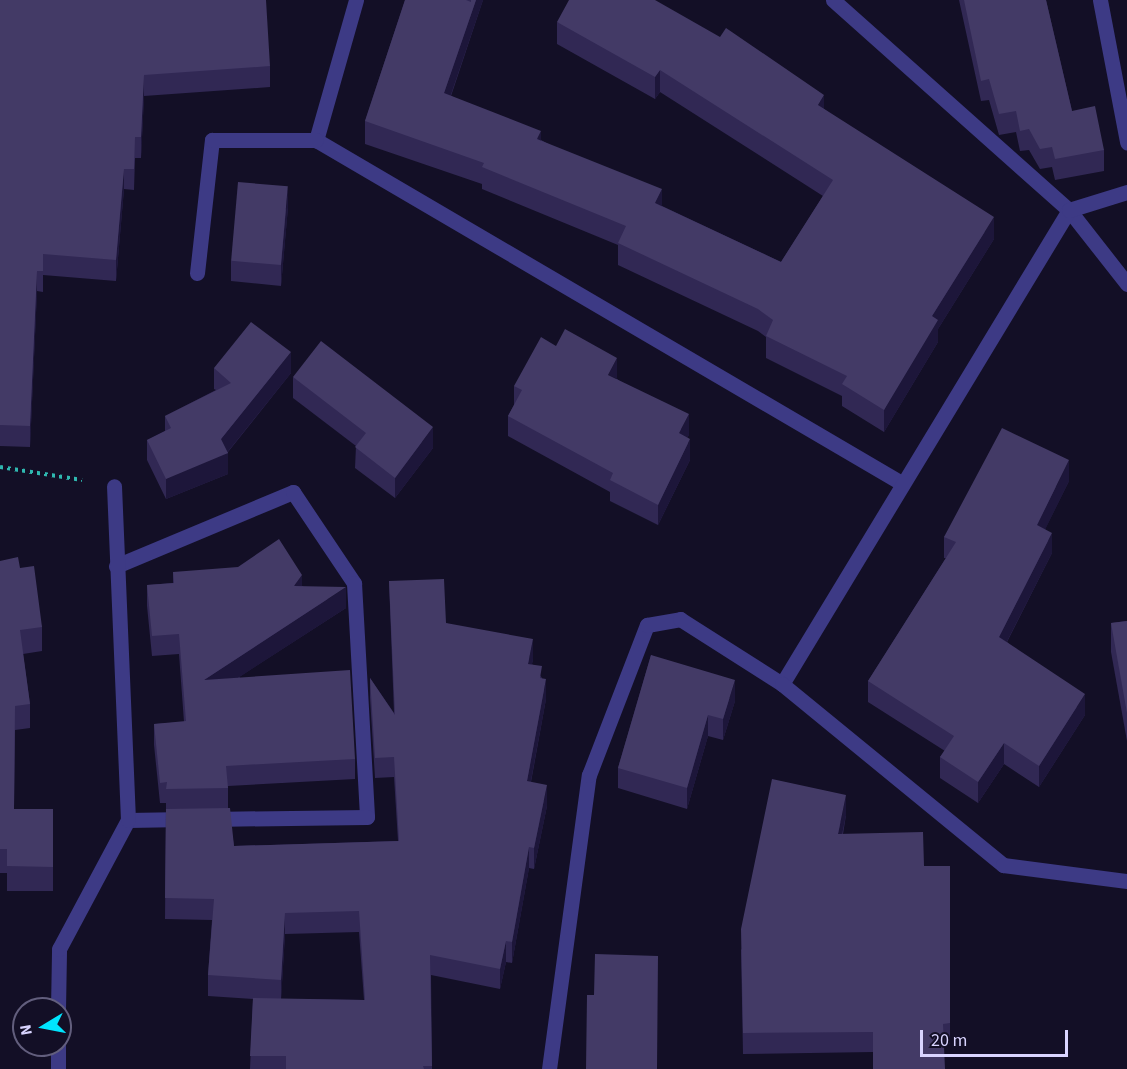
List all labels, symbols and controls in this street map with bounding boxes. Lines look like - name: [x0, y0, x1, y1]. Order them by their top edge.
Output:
- north arrow: [12, 997, 72, 1057]
- scale bar: [923, 1018, 1072, 1056]
- text: N: [14, 1023, 38, 1037]
- text: 20 m: [931, 1028, 967, 1053]

